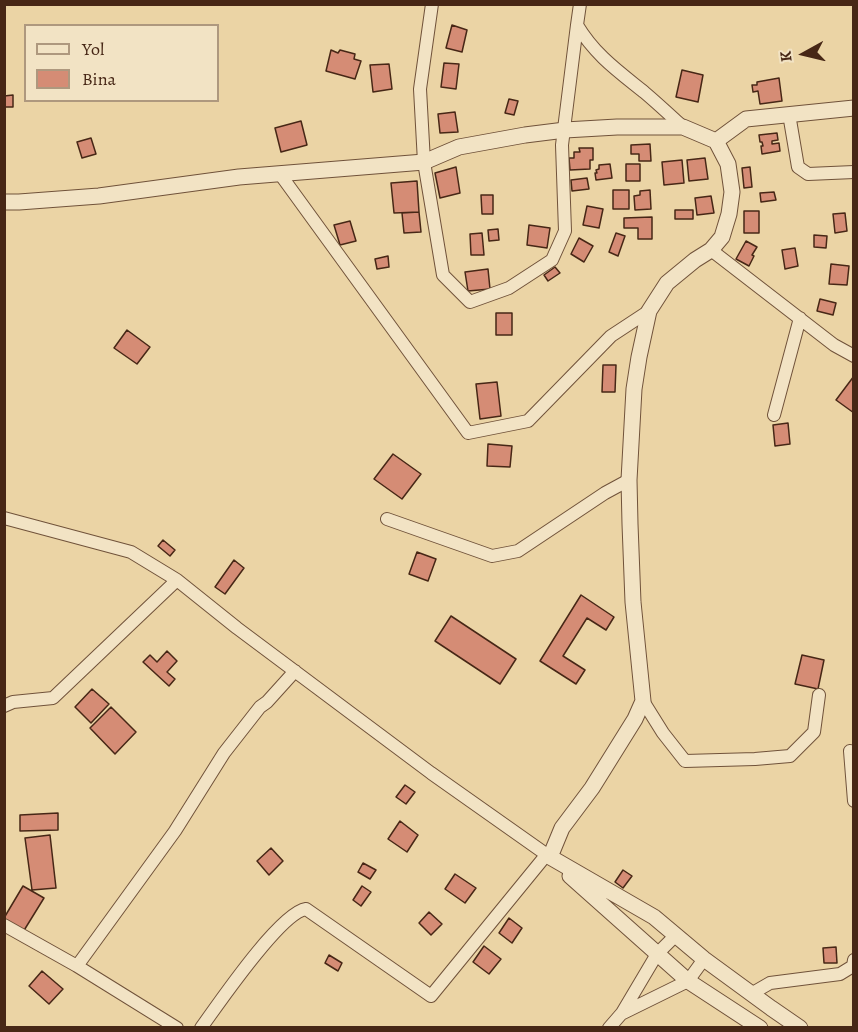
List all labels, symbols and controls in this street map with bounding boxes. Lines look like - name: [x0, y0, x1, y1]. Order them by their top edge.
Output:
- legend: [24, 24, 219, 102]
- north arrow: [774, 24, 834, 84]
- text: Yol: [82, 37, 104, 61]
- text: K: [775, 50, 798, 63]
- text: Bina: [82, 67, 116, 91]

